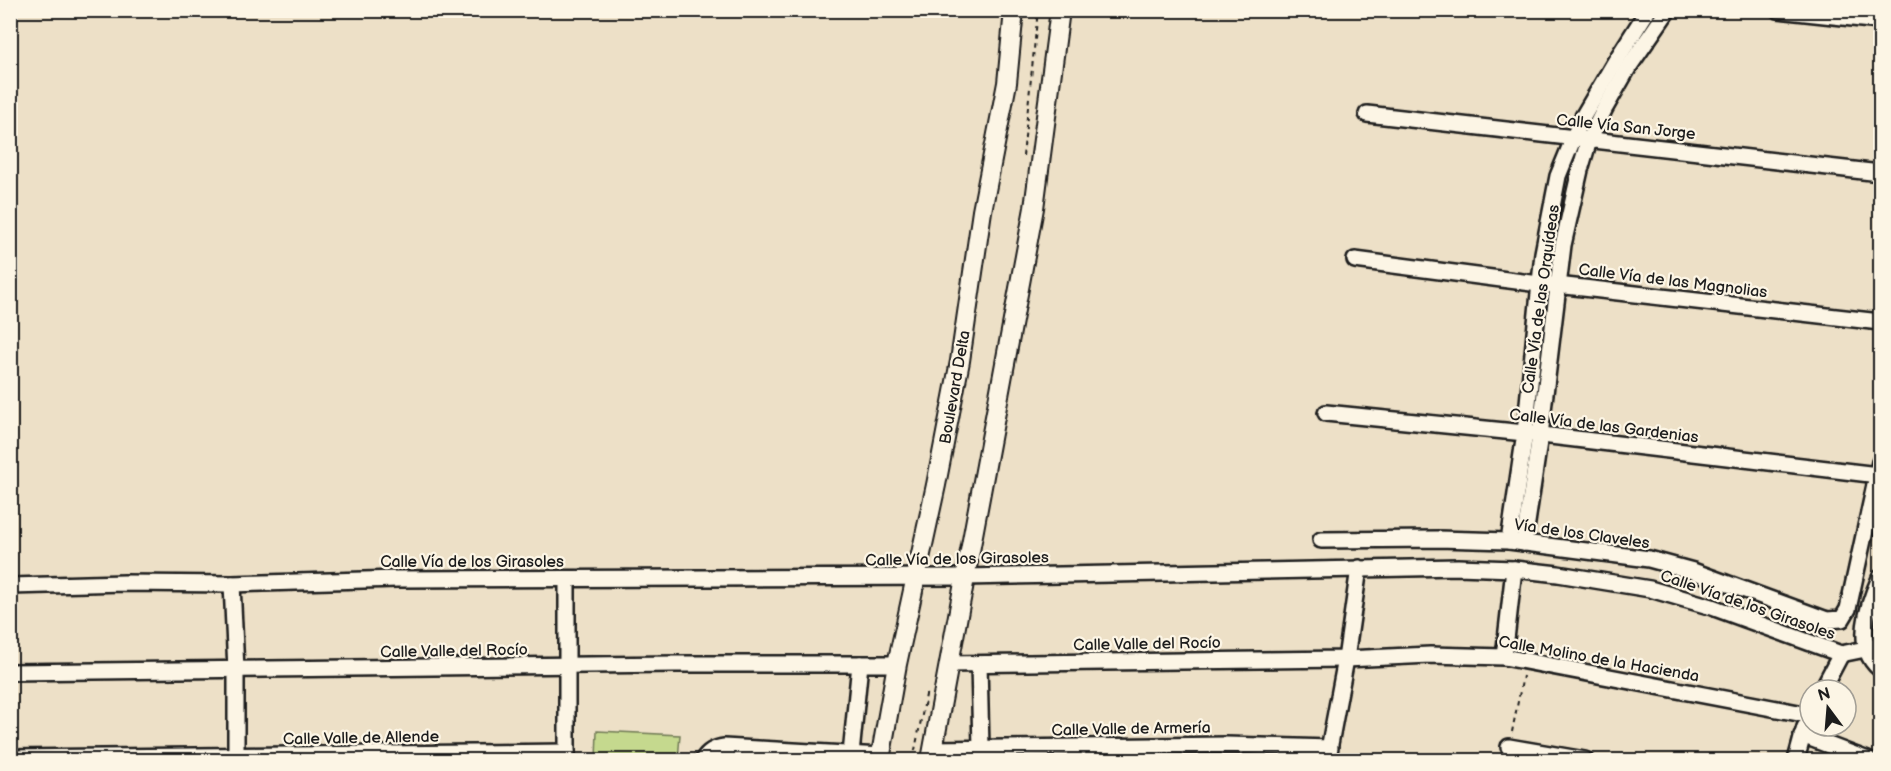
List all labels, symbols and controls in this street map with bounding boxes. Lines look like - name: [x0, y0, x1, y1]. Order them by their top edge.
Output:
- street label: Calle Vía San Jorge: [1555, 111, 1697, 144]
- street label: Calle Vía de las Orquídeas: [1519, 203, 1564, 395]
- street label: Calle Vía de las Magnolias: [1577, 260, 1768, 303]
- street label: Boulevard Delta: [936, 329, 975, 446]
- street label: Calle Vía de las Gardenias: [1508, 405, 1700, 448]
- street label: Vía de los Claveles: [1513, 516, 1651, 553]
- street label: Calle Vía de los Girasoles: [865, 548, 1049, 571]
- street label: Calle Vía de los Girasoles: [380, 553, 564, 572]
- street label: Calle Vía de los Girasoles: [1658, 567, 1838, 644]
- street label: Calle Molino de la Hacienda: [1497, 632, 1701, 686]
- street label: Calle Valle del Rocío: [1073, 634, 1221, 655]
- street label: Calle Valle del Rocío: [380, 641, 528, 662]
- north arrow: [1798, 678, 1858, 738]
- text: N: [1816, 684, 1833, 706]
- street label: Calle Valle de Armería: [1051, 719, 1211, 740]
- street label: Calle Valle de Allende: [283, 728, 440, 749]

